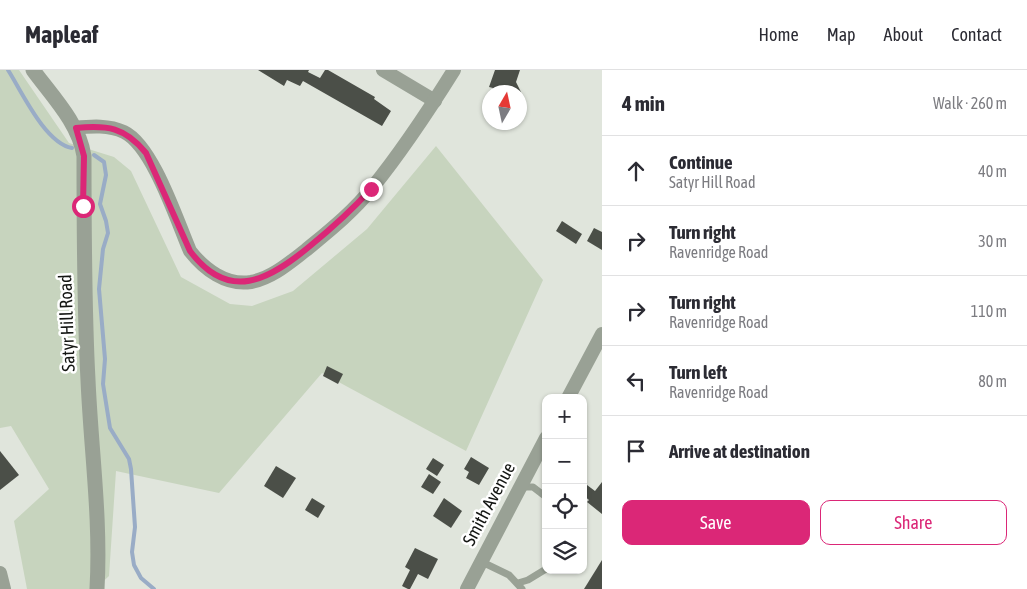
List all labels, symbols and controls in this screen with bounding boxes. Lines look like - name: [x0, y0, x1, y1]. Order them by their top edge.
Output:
- text: Mapleaf: [25, 21, 98, 48]
- text: Home: [759, 24, 799, 45]
- text: Map: [827, 24, 856, 45]
- text: About: [884, 24, 923, 45]
- text: Contact: [951, 24, 1002, 45]
- north arrow: [482, 85, 527, 130]
- text: 4 min: [622, 91, 665, 115]
- text: Walk · 260 m: [933, 94, 1007, 112]
- text: Continue: [669, 151, 733, 173]
- icon: ahead: [622, 157, 650, 185]
- text: 40 m: [978, 162, 1007, 180]
- text: Satyr Hill Road: [669, 173, 755, 191]
- route end: [360, 178, 383, 201]
- route start: [72, 195, 95, 218]
- text: Turn right: [669, 221, 736, 243]
- icon: right: [622, 227, 650, 255]
- text: 30 m: [978, 232, 1007, 250]
- text: Ravenridge Road: [669, 243, 768, 261]
- street label: Satyr Hill Road: [54, 274, 79, 372]
- text: Turn right: [669, 291, 736, 313]
- icon: right: [622, 297, 650, 325]
- text: 110 m: [971, 302, 1007, 320]
- text: Ravenridge Road: [669, 313, 768, 331]
- text: Turn left: [669, 361, 727, 383]
- icon: left: [622, 367, 650, 395]
- text: 80 m: [978, 372, 1007, 390]
- text: Ravenridge Road: [669, 383, 768, 401]
- map controls: [542, 394, 587, 574]
- button: +: [542, 394, 587, 439]
- icon: arrive: [622, 437, 650, 465]
- button: −: [542, 439, 587, 484]
- text: Arrive at destination: [669, 440, 810, 462]
- street label: Smith Avenue: [458, 459, 519, 549]
- button: locate: [542, 484, 587, 529]
- button: Save: [622, 500, 810, 545]
- button: Share: [820, 500, 1007, 545]
- button: layers: [542, 529, 587, 574]

